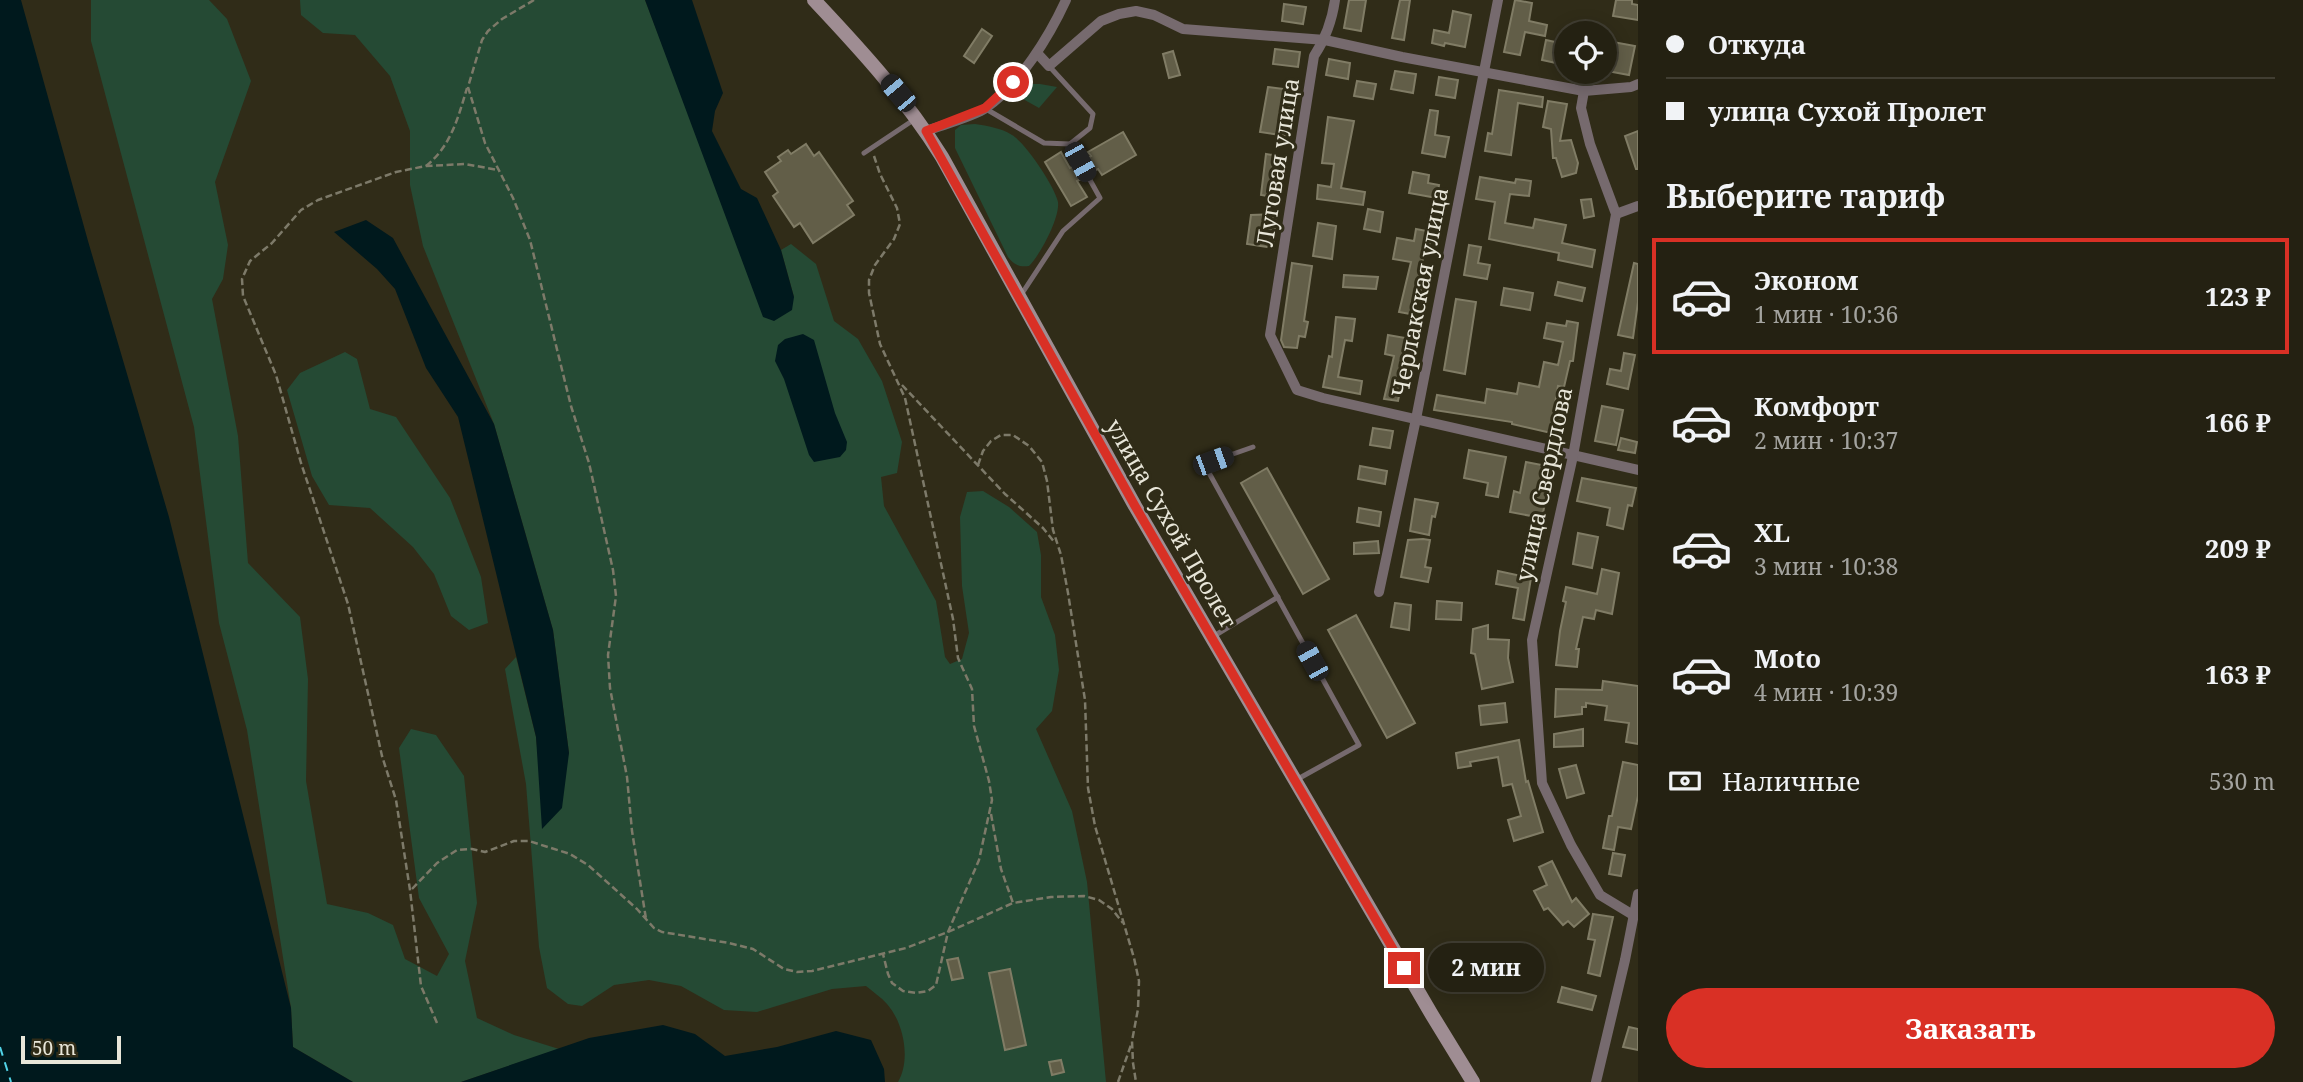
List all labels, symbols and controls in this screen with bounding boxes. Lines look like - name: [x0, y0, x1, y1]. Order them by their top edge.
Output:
- map controls: [1554, 21, 1617, 84]
- button: locate: [1554, 21, 1617, 84]
- text: Откуда: [1708, 26, 1806, 62]
- route start: [997, 66, 1029, 98]
- car: [877, 70, 920, 116]
- street label: Луговая улица: [1248, 75, 1306, 249]
- text: улица Сухой Пролет: [1708, 93, 1986, 129]
- car: [1061, 139, 1100, 185]
- text: Выберите тариф: [1666, 174, 1945, 217]
- street label: Черлакская улица: [1383, 184, 1455, 400]
- text: Эконом: [1754, 262, 1858, 298]
- icon: car: [1670, 265, 1733, 328]
- text: 123 ₽: [2205, 278, 2271, 314]
- text: 1 мин · 10:36: [1754, 298, 1898, 330]
- street label: улица Свердлова: [1507, 384, 1579, 584]
- text: Комфорт: [1754, 388, 1879, 424]
- icon: car: [1670, 391, 1733, 454]
- text: 166 ₽: [2205, 404, 2271, 440]
- street label: улица Сухой Пролет: [1099, 412, 1245, 634]
- text: 2 мин · 10:37: [1754, 424, 1898, 456]
- car: [1190, 444, 1237, 478]
- text: XL: [1754, 514, 1790, 550]
- icon: car: [1670, 517, 1733, 580]
- text: 209 ₽: [2205, 530, 2271, 566]
- text: 3 мин · 10:38: [1754, 550, 1898, 582]
- car: [1293, 638, 1332, 684]
- text: Moto: [1754, 640, 1821, 676]
- icon: car: [1670, 643, 1733, 706]
- text: 163 ₽: [2205, 656, 2271, 692]
- text: 4 мин · 10:39: [1754, 676, 1898, 708]
- icon: cash: [1666, 762, 1704, 800]
- text: Наличные: [1722, 763, 1860, 799]
- text: 530 m: [2209, 765, 2275, 797]
- callout: 2 мин: [1428, 944, 1544, 992]
- text: 2 мин: [1451, 951, 1521, 983]
- route end: [1388, 952, 1420, 984]
- button: Заказать: [1666, 988, 2275, 1068]
- scale bar: [21, 1033, 121, 1065]
- text: 50 m: [32, 1035, 76, 1061]

